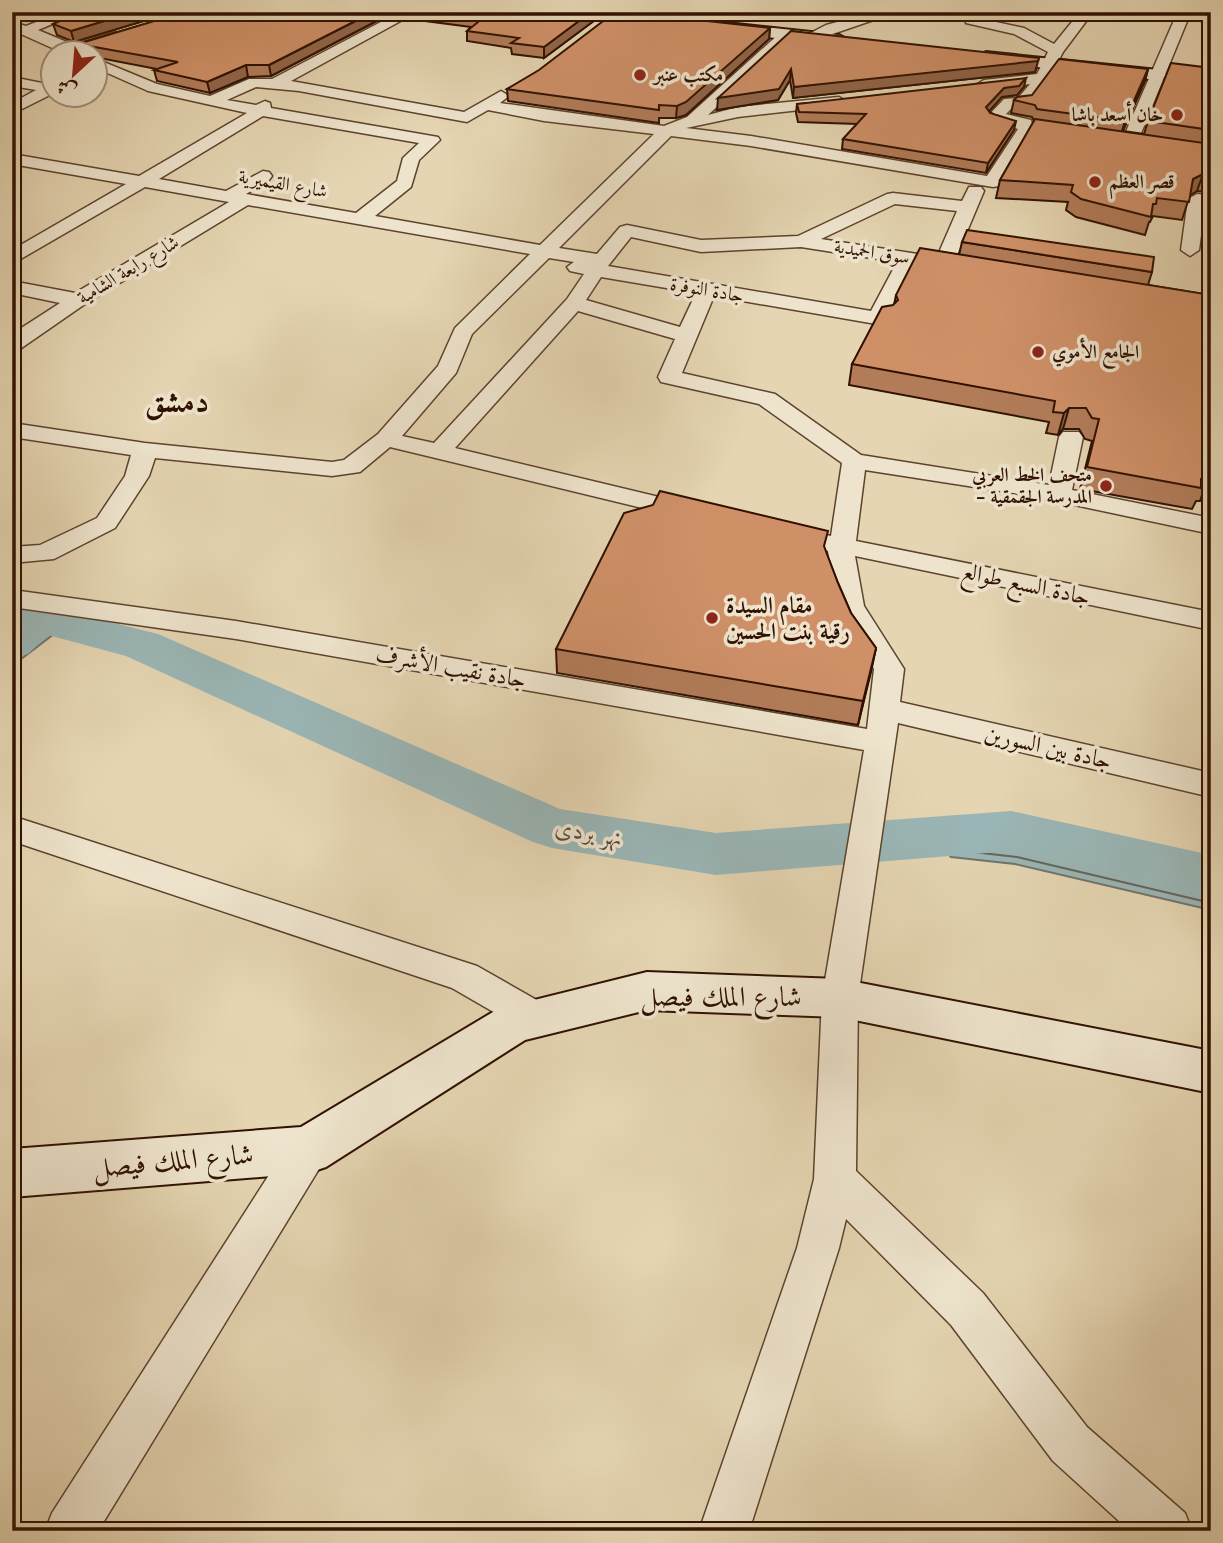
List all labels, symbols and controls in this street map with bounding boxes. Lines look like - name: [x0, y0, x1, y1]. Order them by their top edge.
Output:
- north arrow: [38, 38, 108, 108]
- place label: مكتب عنبر: [652, 62, 723, 88]
- marker: مكتب عنبر: [632, 67, 648, 83]
- text: ش: [53, 73, 81, 104]
- place label: خان أسعد باشا: [1072, 101, 1163, 128]
- marker: خان أسعد باشا: [1169, 107, 1185, 123]
- street label: شارع القيميرية: [236, 163, 329, 207]
- place label: قصر العظم: [1109, 169, 1175, 199]
- marker: قصر العظم: [1087, 174, 1103, 190]
- street label: شارع رابعة الشامية: [72, 229, 185, 312]
- street label: سوق الحميدية: [832, 233, 912, 271]
- street label: جادة النوفرة: [668, 271, 746, 309]
- place label: الجامع الأموي: [1052, 337, 1139, 369]
- marker: الجامع الأموي: [1030, 344, 1046, 360]
- district label: دمشق: [145, 380, 209, 424]
- place label: متحف الخط العربي - المدرسة الجقمقية: [971, 462, 1092, 510]
- marker: متحف الخط العربي - المدرسة الجقمقية: [1098, 478, 1114, 494]
- street label: جادة السبع طوالع: [958, 555, 1093, 618]
- place label: مقام السيدة رقية بنت الحسين: [726, 590, 850, 647]
- marker: مقام السيدة رقية بنت الحسين: [704, 610, 720, 626]
- street label: جادة نقيب الأشرف: [373, 638, 529, 695]
- street label: جادة بين السورين: [981, 717, 1115, 777]
- water label: نهر بردى: [553, 811, 625, 855]
- street label: شارع الملك فيصل: [640, 978, 802, 1020]
- street label: شارع الملك فيصل: [91, 1135, 255, 1191]

